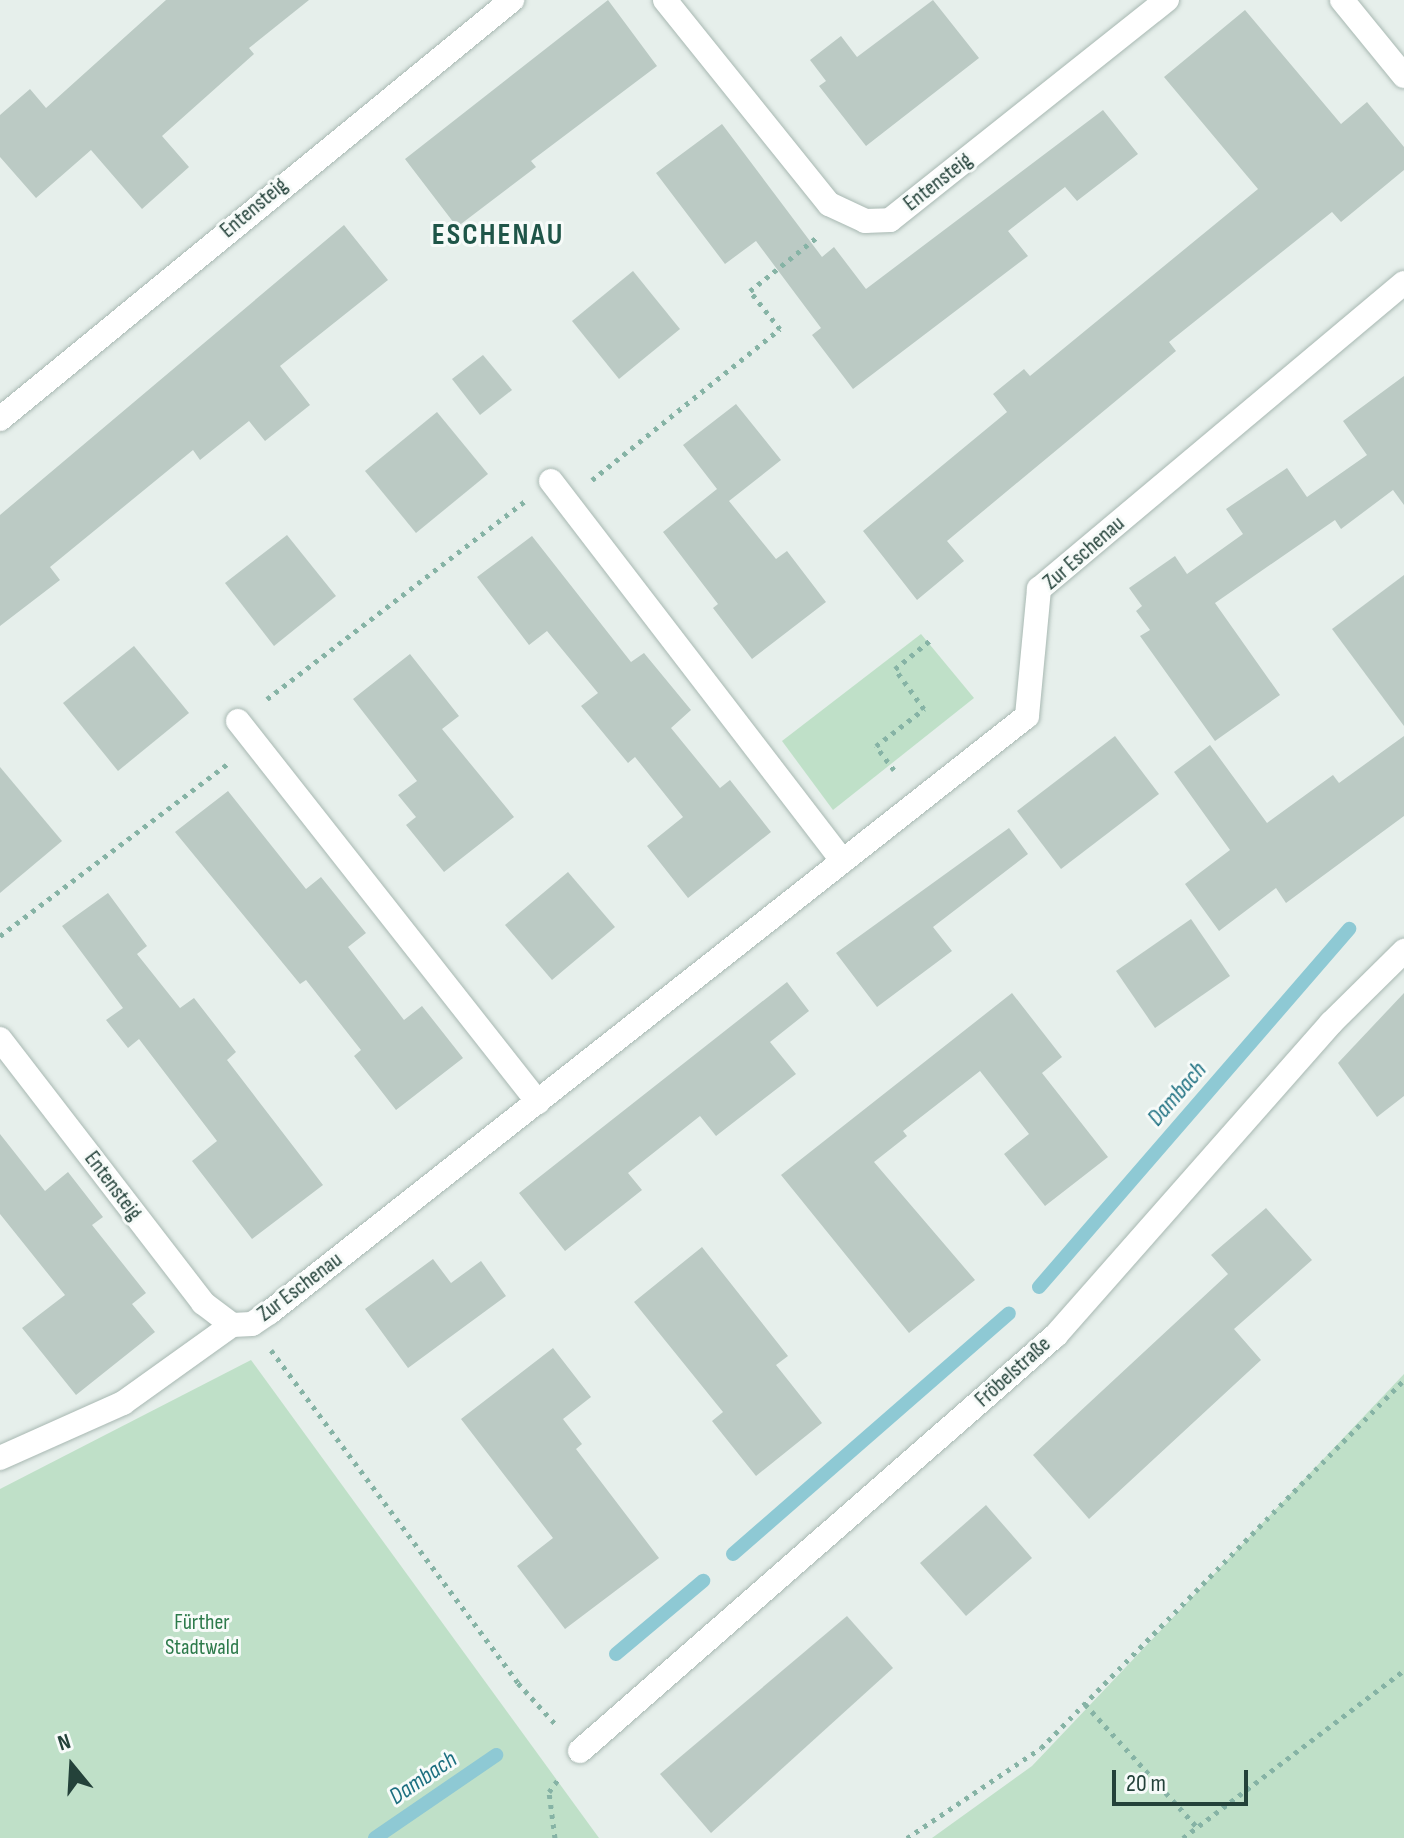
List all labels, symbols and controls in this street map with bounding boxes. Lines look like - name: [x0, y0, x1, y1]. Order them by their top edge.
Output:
- street label: Entensteig: [899, 147, 977, 217]
- street label: Entensteig: [215, 172, 293, 244]
- district label: ESCHENAU: [432, 217, 564, 253]
- street label: Zur Eschenau: [1038, 511, 1130, 595]
- water label: Dambach: [1141, 1056, 1213, 1132]
- street label: Entensteig: [79, 1146, 147, 1226]
- street label: Zur Eschenau: [253, 1247, 347, 1327]
- street label: Fröbelstraße: [970, 1331, 1056, 1413]
- park label: Fürther Stadtwald: [165, 1609, 239, 1660]
- north arrow: [32, 1726, 112, 1806]
- text: N: [55, 1728, 74, 1757]
- water label: Dambach: [384, 1745, 462, 1811]
- scale bar: [1116, 1754, 1252, 1804]
- text: 20 m: [1126, 1769, 1166, 1798]

